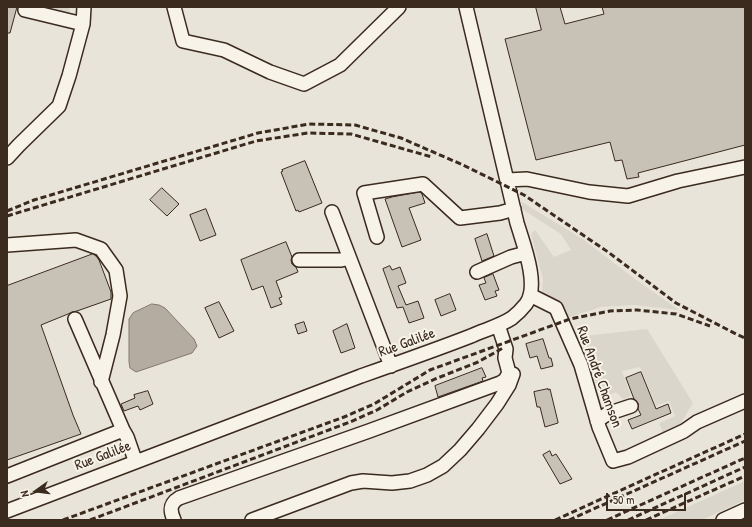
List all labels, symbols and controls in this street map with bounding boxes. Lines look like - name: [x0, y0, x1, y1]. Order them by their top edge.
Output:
- street label: Rue André Chamson: [572, 324, 626, 430]
- street label: Rue Galilée: [376, 325, 438, 361]
- street label: Rue Galilée: [72, 437, 134, 475]
- north arrow: [16, 471, 56, 511]
- scale bar: [608, 485, 688, 511]
- text: N: [17, 489, 32, 498]
- text: 50 m: [613, 491, 634, 508]

